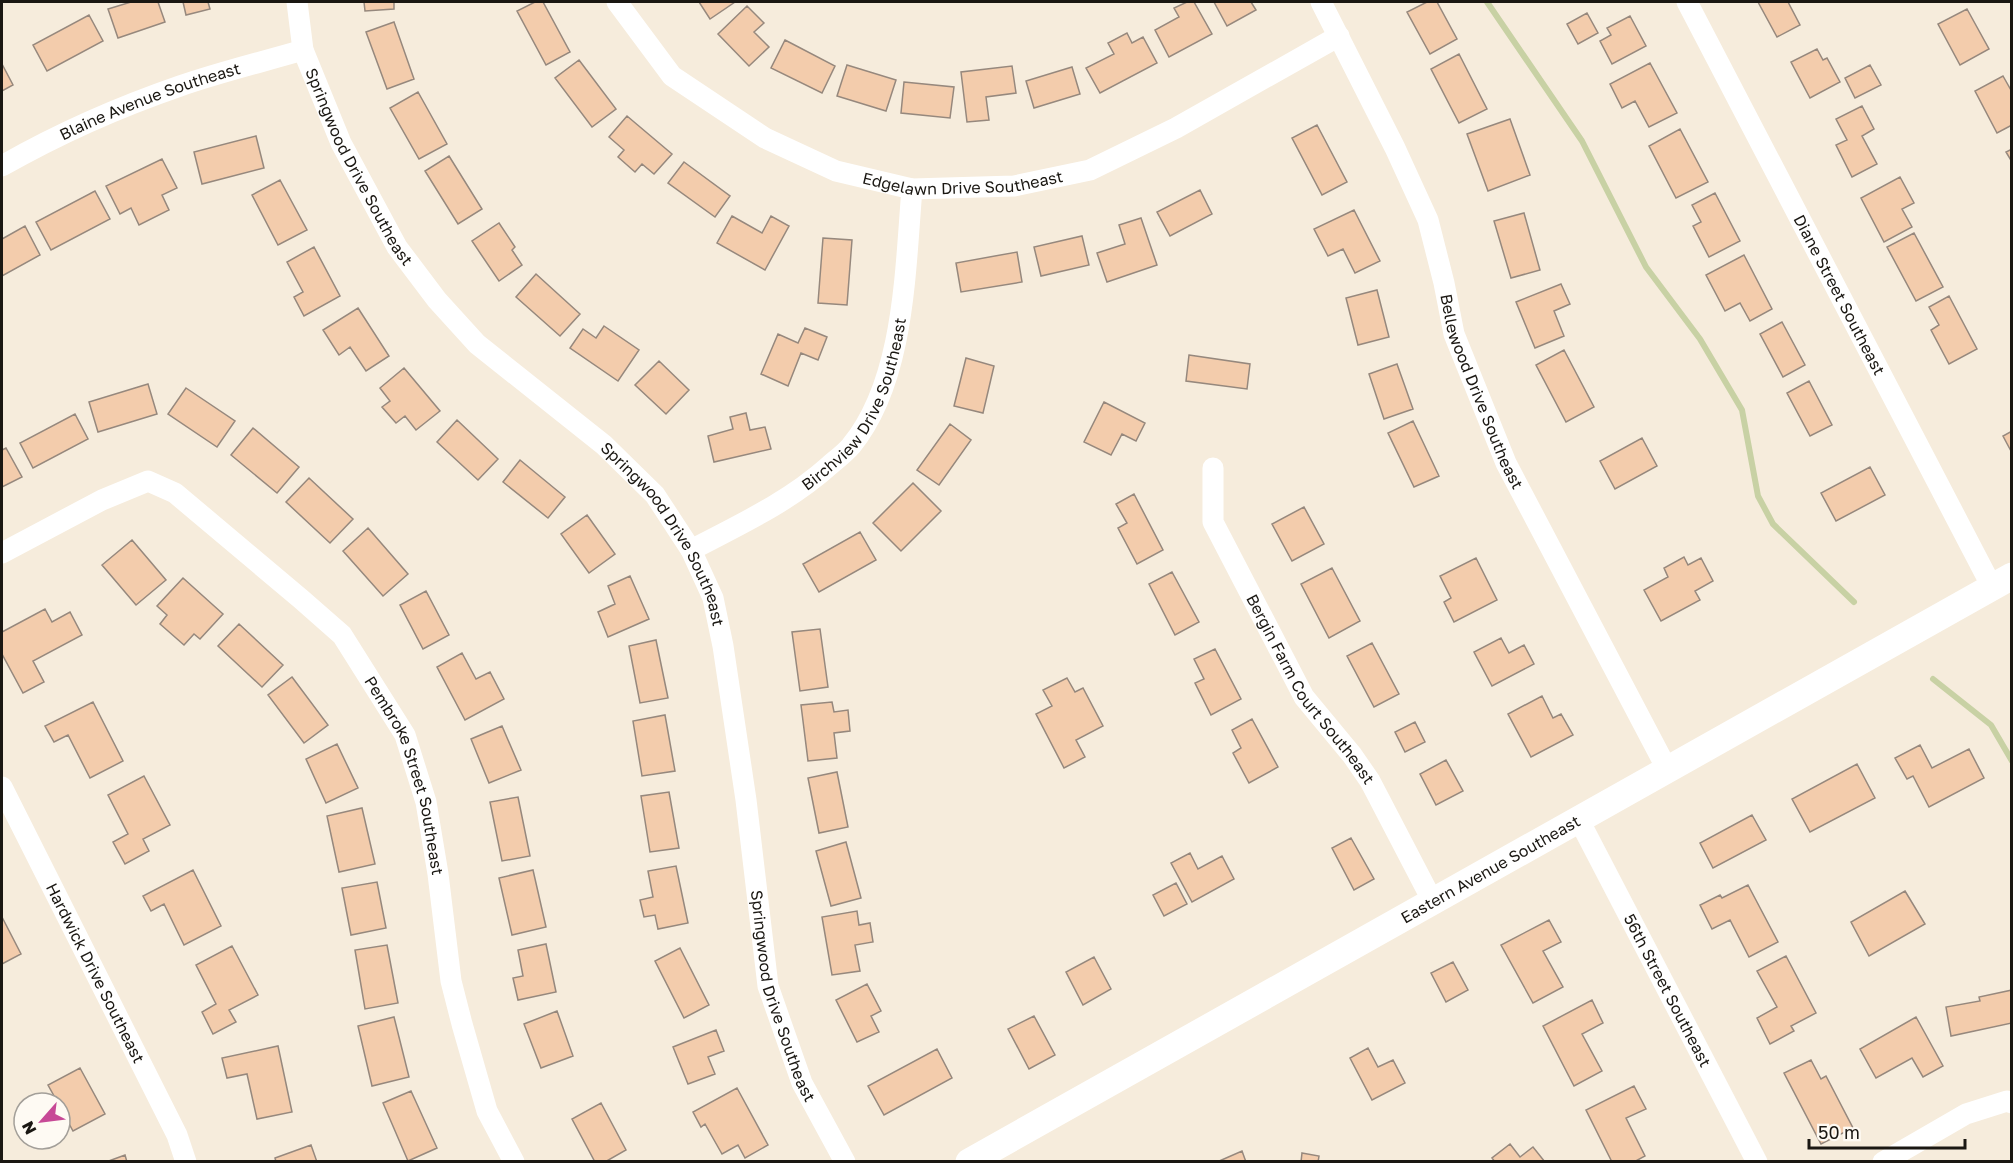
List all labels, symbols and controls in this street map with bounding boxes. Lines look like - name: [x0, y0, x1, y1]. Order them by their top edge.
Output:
- street label: Blaine Avenue Southeast: [56, 58, 242, 144]
- street label: Springwood Drive Southeast: [301, 65, 417, 269]
- street label: Edgelawn Drive Southeast: [861, 166, 1065, 199]
- street label: Diane Street Southeast: [1790, 211, 1890, 378]
- street label: Bellewood Drive Southeast: [1436, 292, 1528, 492]
- street label: Birchview Drive Southeast: [797, 316, 910, 494]
- street label: Springwood Drive Southeast: [597, 437, 729, 628]
- street label: Bergin Farm Court Southeast: [1242, 591, 1379, 788]
- street label: Pembroke Street Southeast: [360, 672, 448, 876]
- street label: Eastern Avenue Southeast: [1397, 811, 1584, 927]
- street label: Hardwick Drive Southeast: [42, 879, 149, 1066]
- street label: Springwood Drive Southeast: [747, 889, 820, 1105]
- street label: 56th Street Southeast: [1620, 910, 1716, 1070]
- north arrow: [12, 1091, 72, 1151]
- scale bar: [1809, 1112, 1965, 1150]
- text: N: [17, 1118, 40, 1138]
- text: 50 m: [1818, 1121, 1860, 1143]

